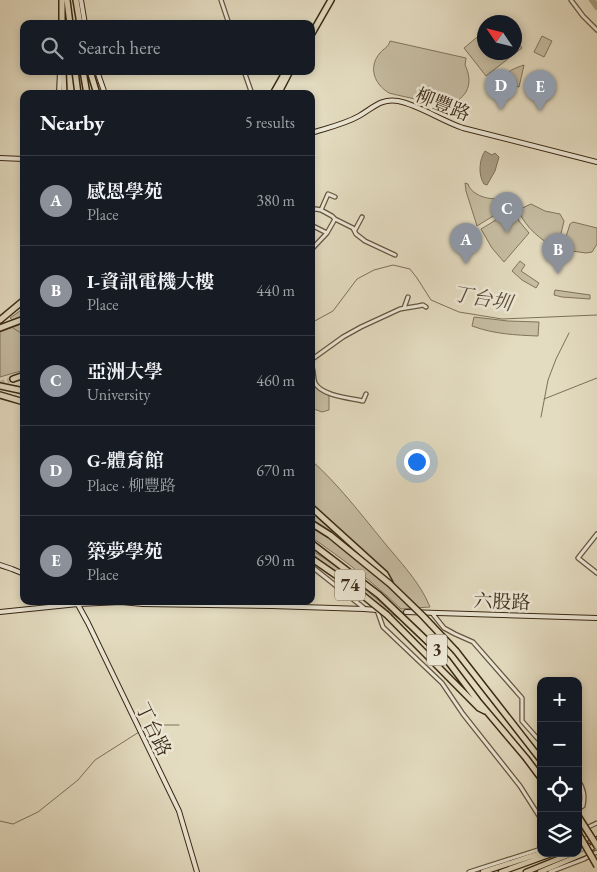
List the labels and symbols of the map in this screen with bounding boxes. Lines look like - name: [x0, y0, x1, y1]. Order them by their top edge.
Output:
- north arrow: [477, 15, 522, 60]
- pin: D: [485, 69, 517, 110]
- pin: E: [524, 70, 556, 111]
- street label: 柳豐路: [412, 82, 474, 127]
- pin: C: [491, 192, 523, 233]
- pin: A: [450, 223, 482, 264]
- pin: B: [542, 233, 574, 274]
- water label: 丁台圳: [450, 280, 517, 317]
- your location: [404, 449, 430, 475]
- road number: 74: [335, 570, 365, 600]
- street label: 六股路: [473, 588, 531, 615]
- road number: 3: [427, 634, 447, 666]
- street label: 丁台路: [130, 698, 177, 760]

